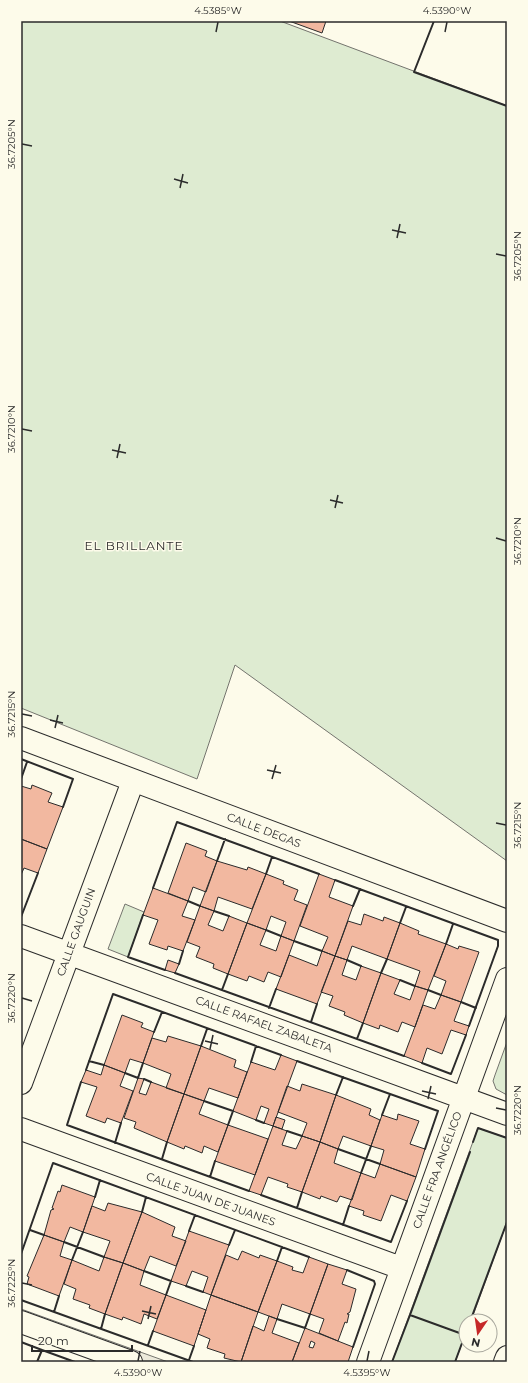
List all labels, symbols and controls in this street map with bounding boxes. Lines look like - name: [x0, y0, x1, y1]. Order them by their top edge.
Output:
- text: 4.5385°W: [194, 4, 242, 17]
- text: 4.5390°W: [423, 4, 471, 17]
- text: 36.7205°N: [5, 119, 18, 169]
- text: 36.7205°N: [511, 231, 524, 281]
- text: 36.7210°N: [5, 405, 18, 453]
- text: 36.7210°N: [511, 517, 524, 565]
- district label: EL BRILLANTE: [84, 538, 184, 553]
- text: 36.7215°N: [5, 691, 18, 737]
- text: 36.7215°N: [511, 802, 524, 848]
- street label: CALLE DEGAS: [225, 809, 303, 851]
- street label: CALLE GAUGUIN: [53, 886, 99, 978]
- text: 36.7220°N: [5, 973, 18, 1023]
- street label: CALLE RAFAEL ZABALETA: [194, 993, 334, 1055]
- text: 36.7220°N: [511, 1085, 524, 1135]
- street label: CALLE FRA ANGÉLICO: [409, 1110, 465, 1230]
- street label: CALLE JUAN DE JUANES: [144, 1169, 278, 1229]
- text: 36.7225°N: [5, 1259, 18, 1307]
- north arrow: [458, 1313, 498, 1353]
- scale bar: [32, 1327, 132, 1353]
- text: 20 m: [38, 1333, 69, 1348]
- text: N: [470, 1335, 482, 1351]
- text: 4.5390°W: [114, 1366, 162, 1379]
- text: 4.5395°W: [343, 1366, 391, 1379]

